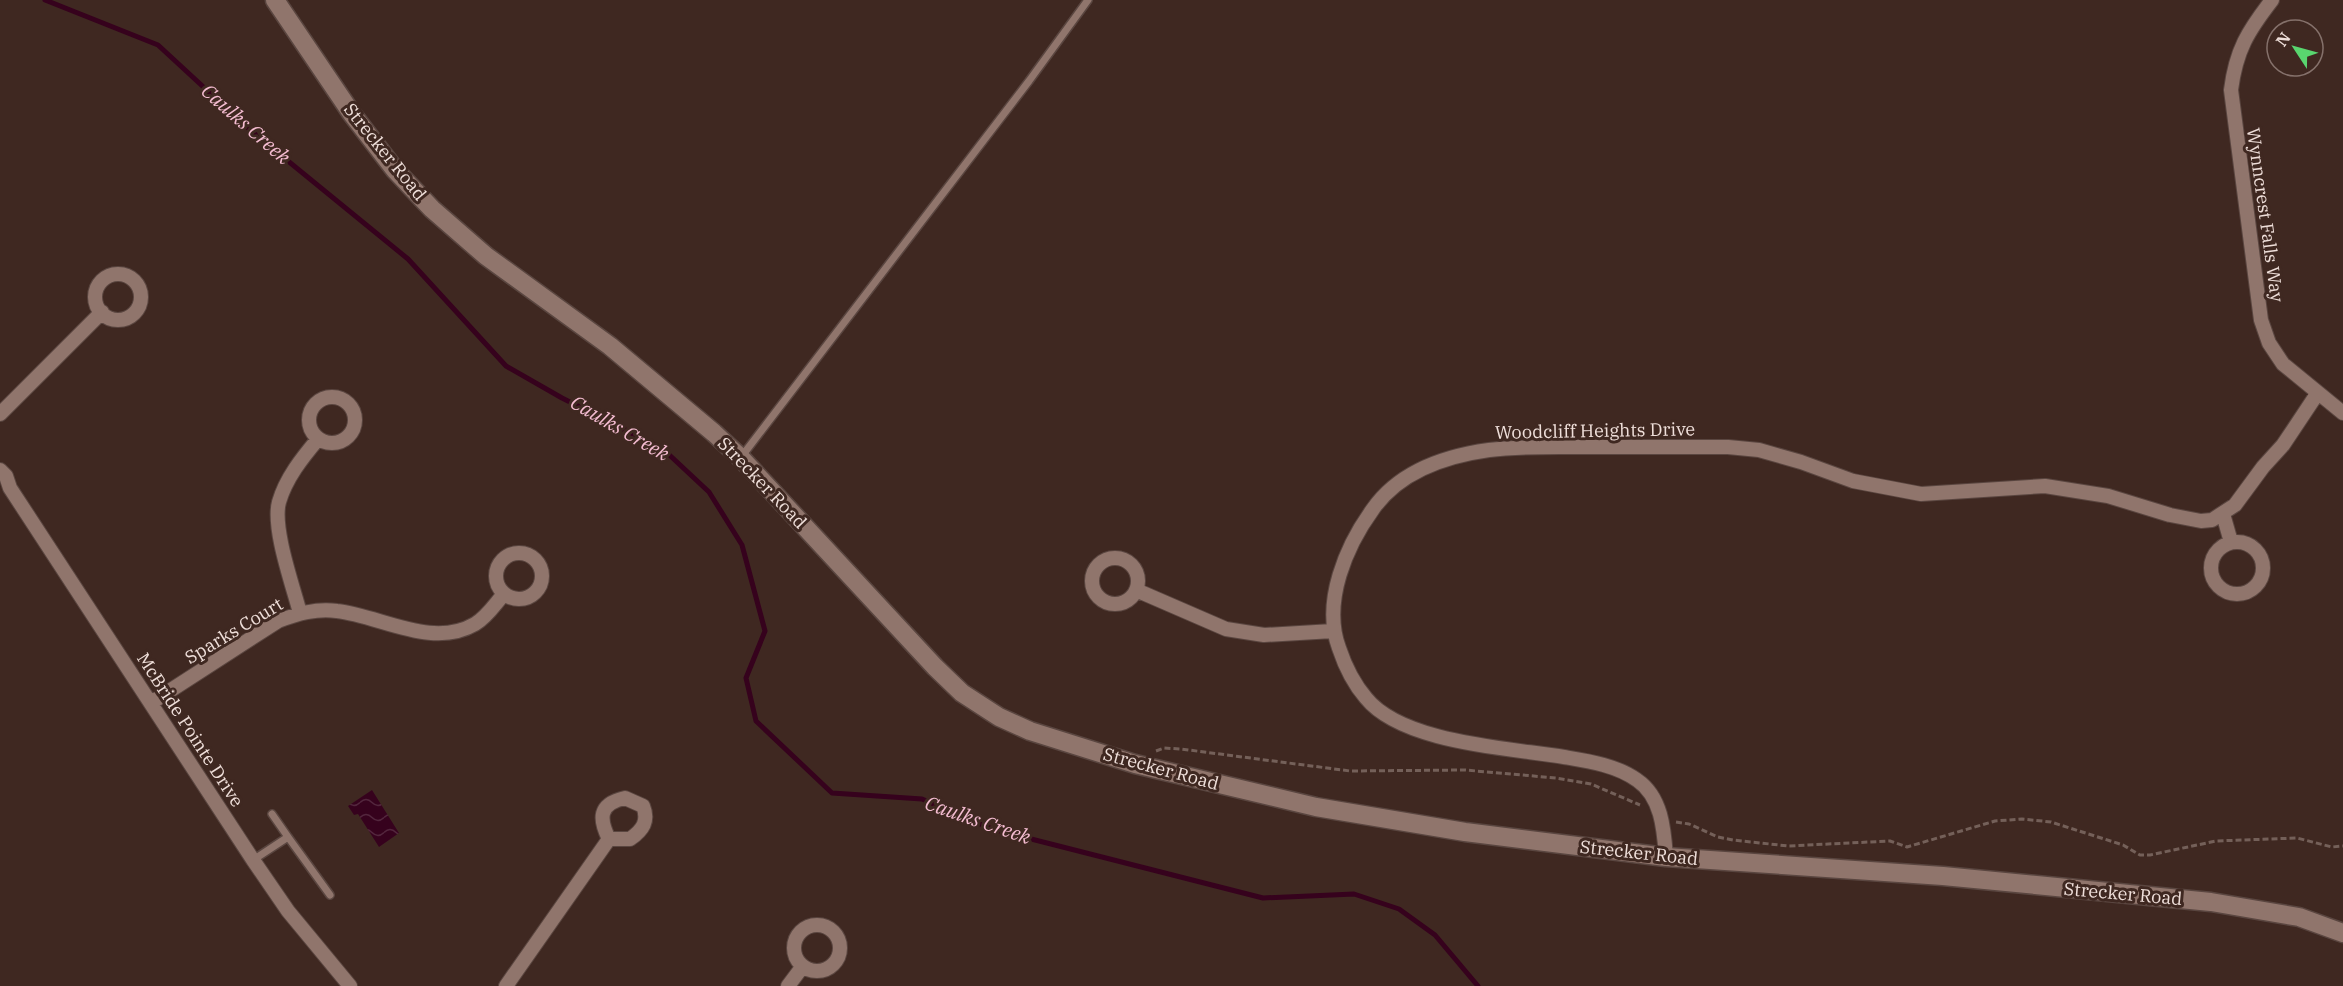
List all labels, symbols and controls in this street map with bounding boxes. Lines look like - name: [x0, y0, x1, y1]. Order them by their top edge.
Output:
- north arrow: [2265, 18, 2325, 78]
- text: N: [2271, 28, 2295, 50]
- water label: Caulks Creek: [196, 77, 297, 170]
- street label: Strecker Road: [339, 98, 432, 205]
- street label: Wynncrest Falls Way: [2242, 126, 2289, 304]
- water label: Caulks Creek: [566, 388, 675, 467]
- street label: Woodcliff Heights Drive: [1495, 417, 1695, 444]
- street label: Strecker Road: [713, 432, 812, 533]
- street label: Sparks Court: [181, 592, 287, 669]
- street label: McBride Pointe Drive: [132, 648, 249, 811]
- street label: Strecker Road: [1101, 742, 1222, 795]
- water label: Caulks Creek: [922, 789, 1035, 850]
- street label: Strecker Road: [1579, 835, 1699, 870]
- street label: Strecker Road: [2063, 877, 2183, 910]

